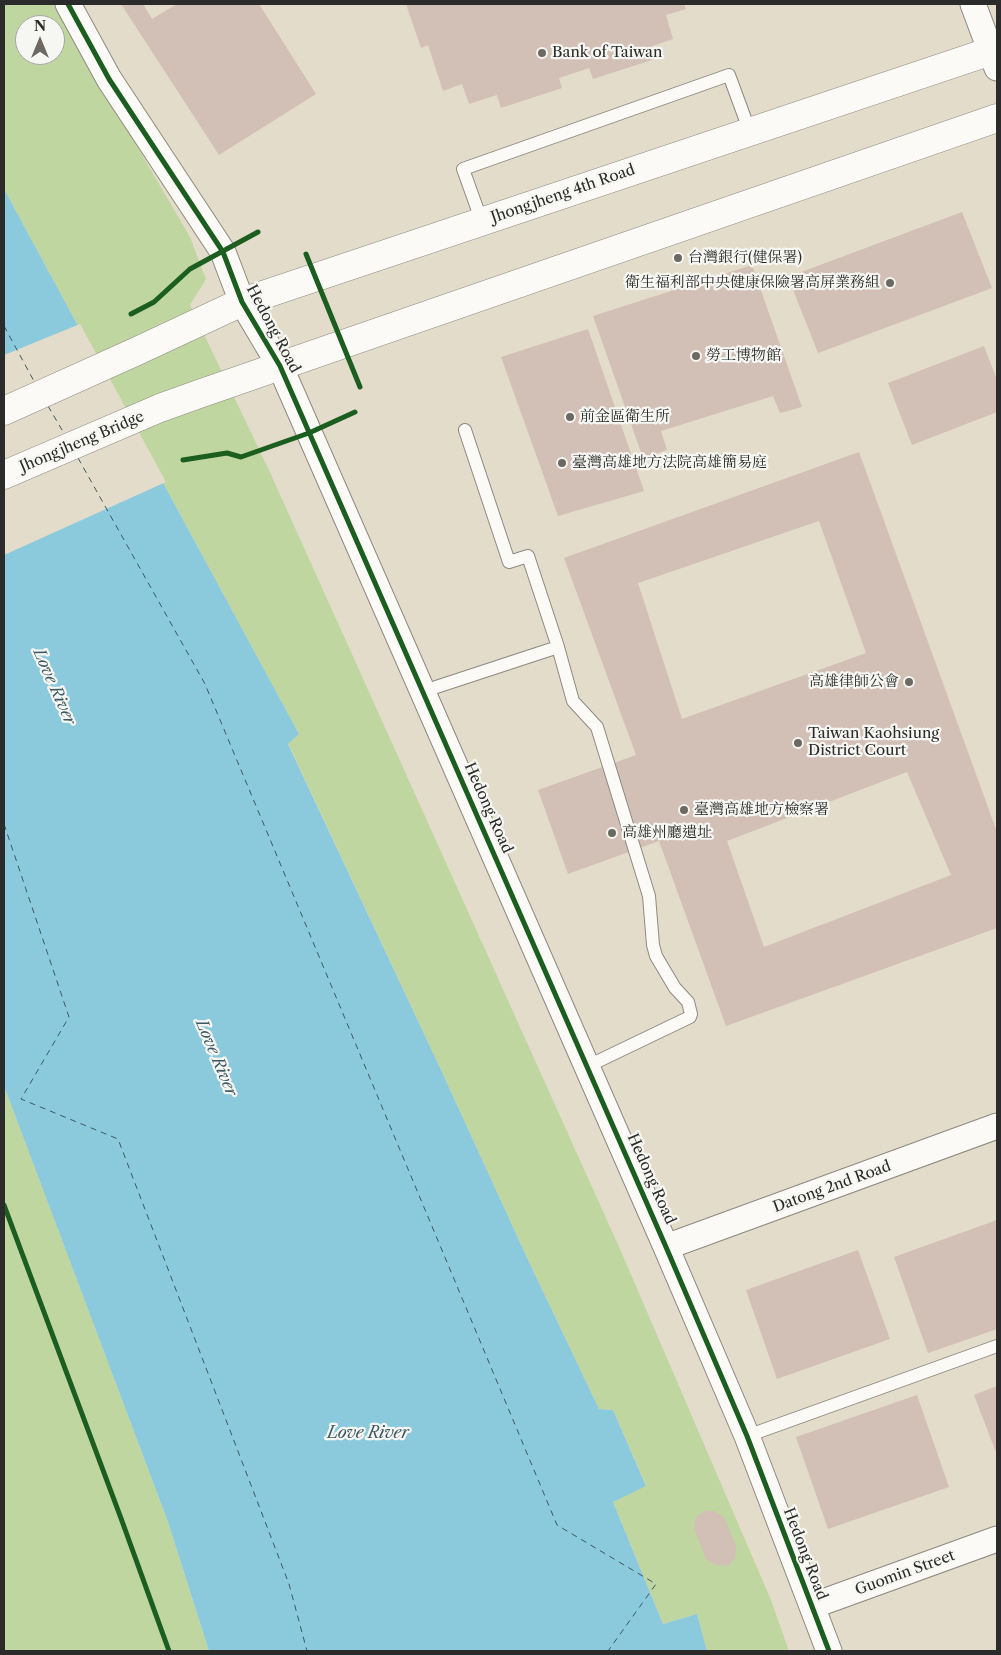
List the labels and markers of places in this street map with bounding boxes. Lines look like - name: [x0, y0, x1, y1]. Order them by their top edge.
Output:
- place label: Bank of Taiwan: [552, 44, 662, 62]
- marker: Bank of Taiwan: [536, 47, 548, 59]
- place label: 台灣銀行(健保署): [688, 249, 802, 267]
- marker: 台灣銀行(健保署): [672, 252, 684, 264]
- place label: 衛生福利部中央健康保險署高屏業務組: [625, 274, 880, 292]
- marker: 衛生福利部中央健康保險署高屏業務組: [884, 277, 896, 289]
- place label: 勞工博物館: [706, 347, 781, 365]
- marker: 勞工博物館: [690, 350, 702, 362]
- place label: 前金區衛生所: [580, 408, 670, 426]
- marker: 前金區衛生所: [564, 411, 576, 423]
- place label: 臺灣高雄地方法院高雄簡易庭: [572, 454, 767, 472]
- marker: 臺灣高雄地方法院高雄簡易庭: [556, 457, 568, 469]
- place label: 高雄律師公會: [809, 673, 899, 691]
- marker: 高雄律師公會: [903, 676, 915, 688]
- place label: Taiwan Kaohsiung District Court: [808, 725, 939, 760]
- marker: Taiwan Kaohsiung District Court: [792, 737, 804, 749]
- place label: 臺灣高雄地方檢察署: [694, 801, 829, 819]
- marker: 臺灣高雄地方檢察署: [678, 804, 690, 816]
- place label: 高雄州廳遺址: [622, 824, 712, 842]
- marker: 高雄州廳遺址: [606, 827, 618, 839]

